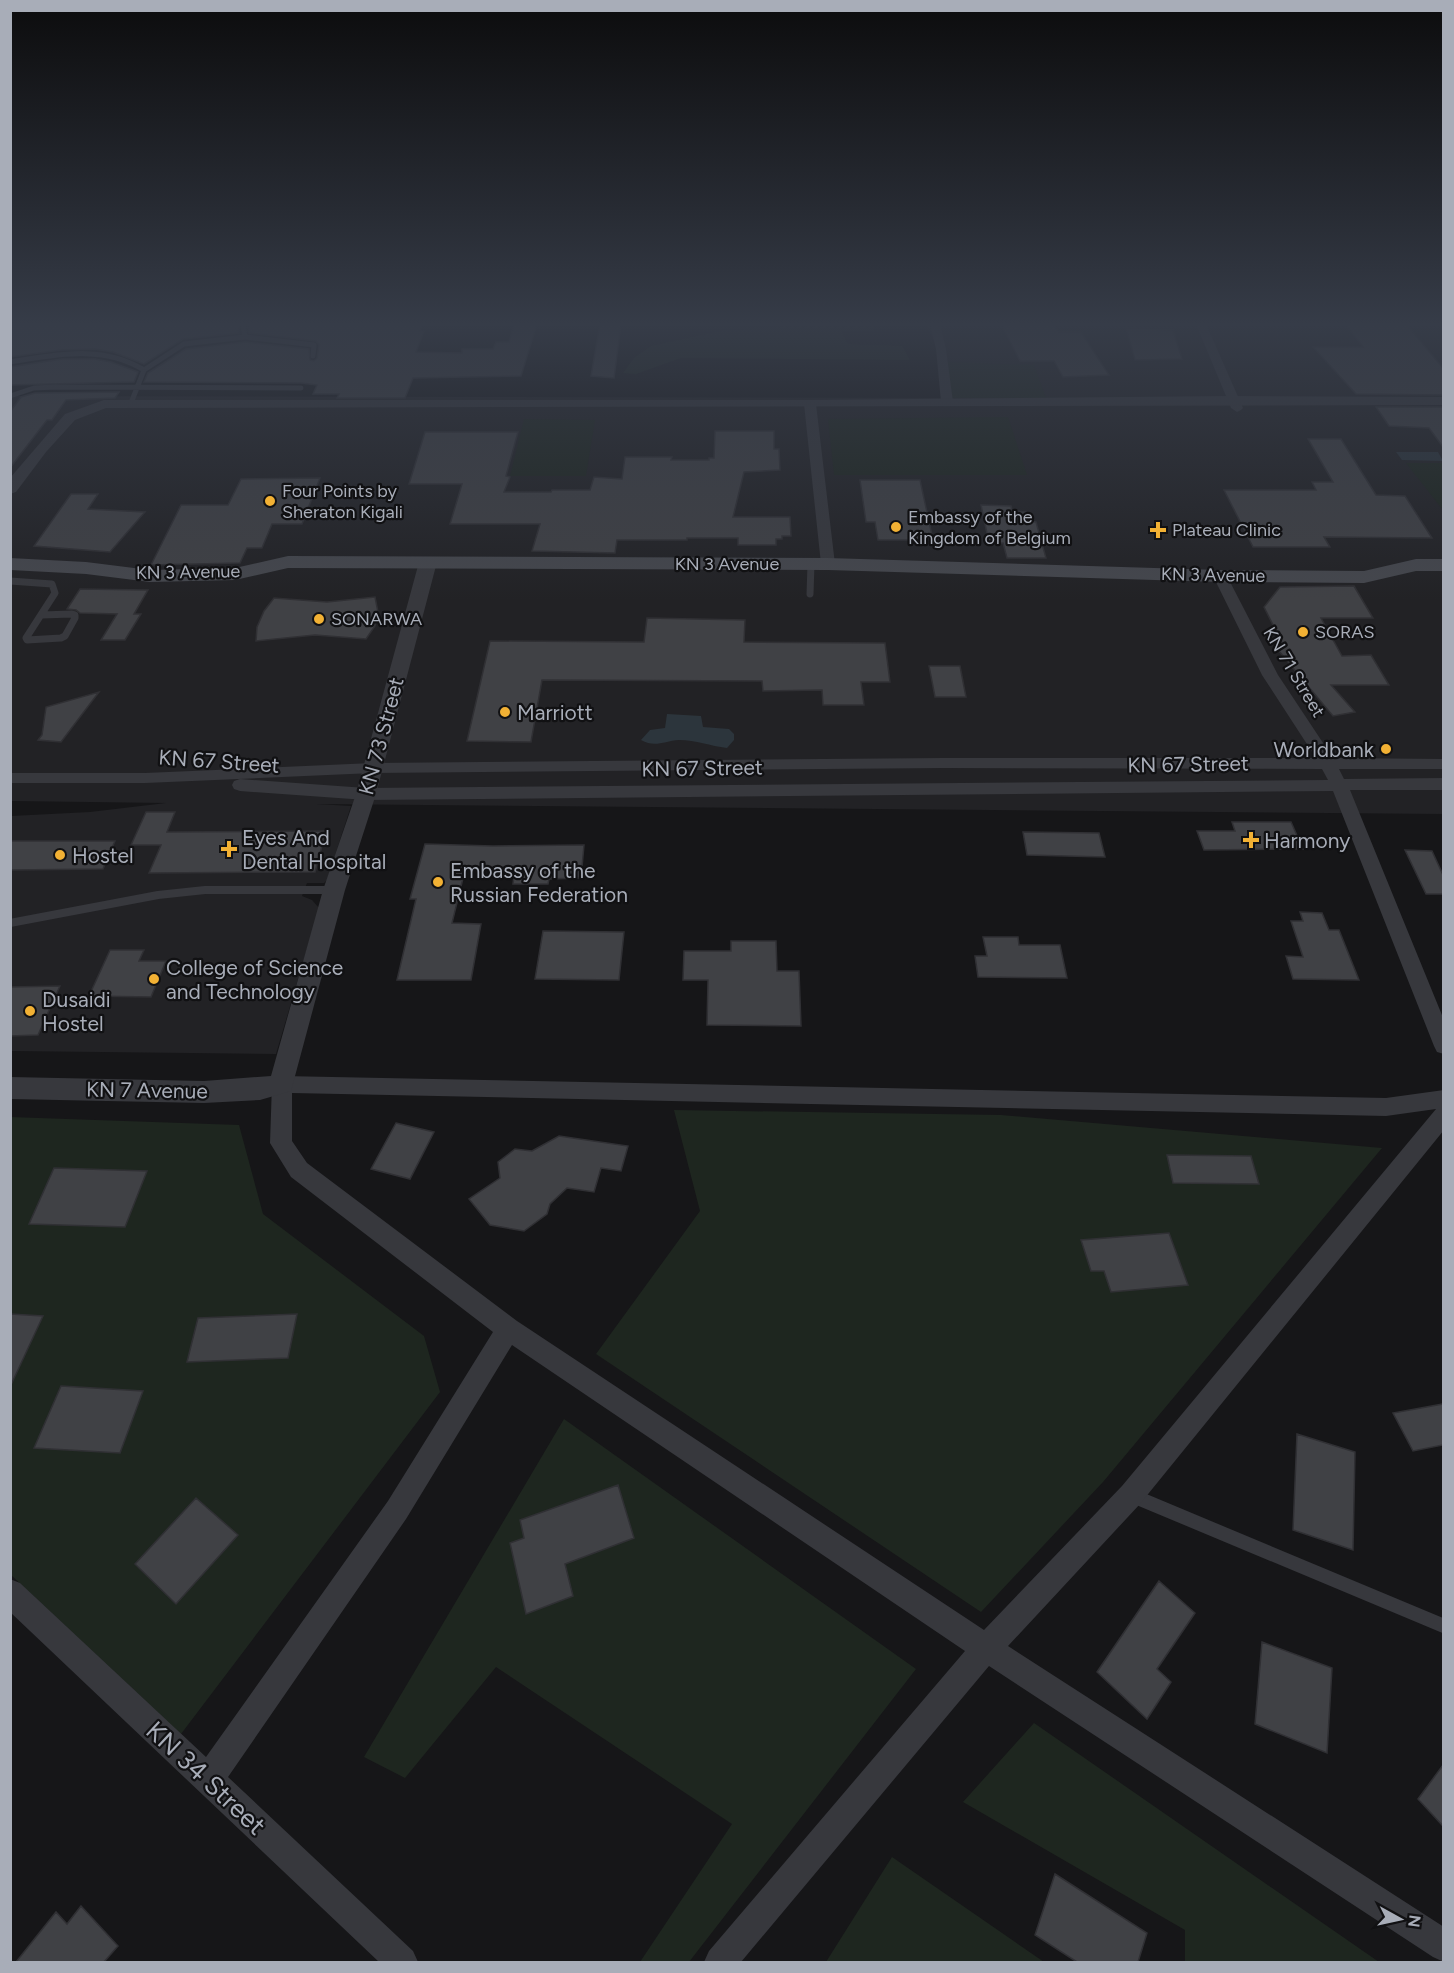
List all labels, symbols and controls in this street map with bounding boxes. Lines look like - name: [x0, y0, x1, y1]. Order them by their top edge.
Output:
- place label: Four Points by Sheraton Kigali: [282, 480, 403, 523]
- marker: Four Points by Sheraton Kigali: [263, 494, 277, 508]
- place label: Embassy of the Kingdom of Belgium: [908, 506, 1071, 549]
- place label: Plateau Clinic: [1172, 519, 1281, 541]
- marker: Embassy of the Kingdom of Belgium: [889, 520, 903, 534]
- marker: Plateau Clinic: [1149, 521, 1167, 539]
- street label: KN 3 Avenue: [675, 553, 779, 575]
- street label: KN 3 Avenue: [136, 560, 241, 584]
- street label: KN 3 Avenue: [1161, 563, 1266, 587]
- place label: SONARWA: [331, 608, 422, 630]
- marker: SONARWA: [312, 612, 326, 626]
- place label: SORAS: [1315, 621, 1375, 643]
- street label: KN 71 Street: [1258, 623, 1330, 721]
- marker: SORAS: [1296, 625, 1310, 639]
- street label: KN 73 Street: [353, 674, 409, 798]
- place label: Marriott: [517, 700, 593, 725]
- marker: Marriott: [498, 705, 512, 719]
- place label: Worldbank: [1274, 737, 1375, 762]
- marker: Worldbank: [1379, 742, 1393, 756]
- street label: KN 67 Street: [158, 744, 280, 778]
- street label: KN 67 Street: [1127, 750, 1249, 778]
- street label: KN 67 Street: [641, 754, 763, 782]
- place label: Eyes And Dental Hospital: [242, 825, 386, 874]
- place label: Harmony: [1264, 828, 1350, 853]
- marker: Harmony: [1242, 831, 1260, 849]
- marker: Eyes And Dental Hospital: [220, 840, 238, 858]
- place label: Hostel: [72, 843, 134, 868]
- marker: Hostel: [53, 848, 67, 862]
- place label: Embassy of the Russian Federation: [450, 858, 628, 907]
- marker: Embassy of the Russian Federation: [431, 875, 445, 889]
- place label: College of Science and Technology: [166, 955, 343, 1004]
- marker: College of Science and Technology: [147, 972, 161, 986]
- place label: Dusaidi Hostel: [42, 987, 111, 1036]
- marker: Dusaidi Hostel: [23, 1004, 37, 1018]
- street label: KN 7 Avenue: [86, 1076, 208, 1104]
- street label: KN 34 Street: [140, 1714, 273, 1842]
- north arrow: [1370, 1889, 1430, 1949]
- text: N: [1404, 1914, 1425, 1928]

